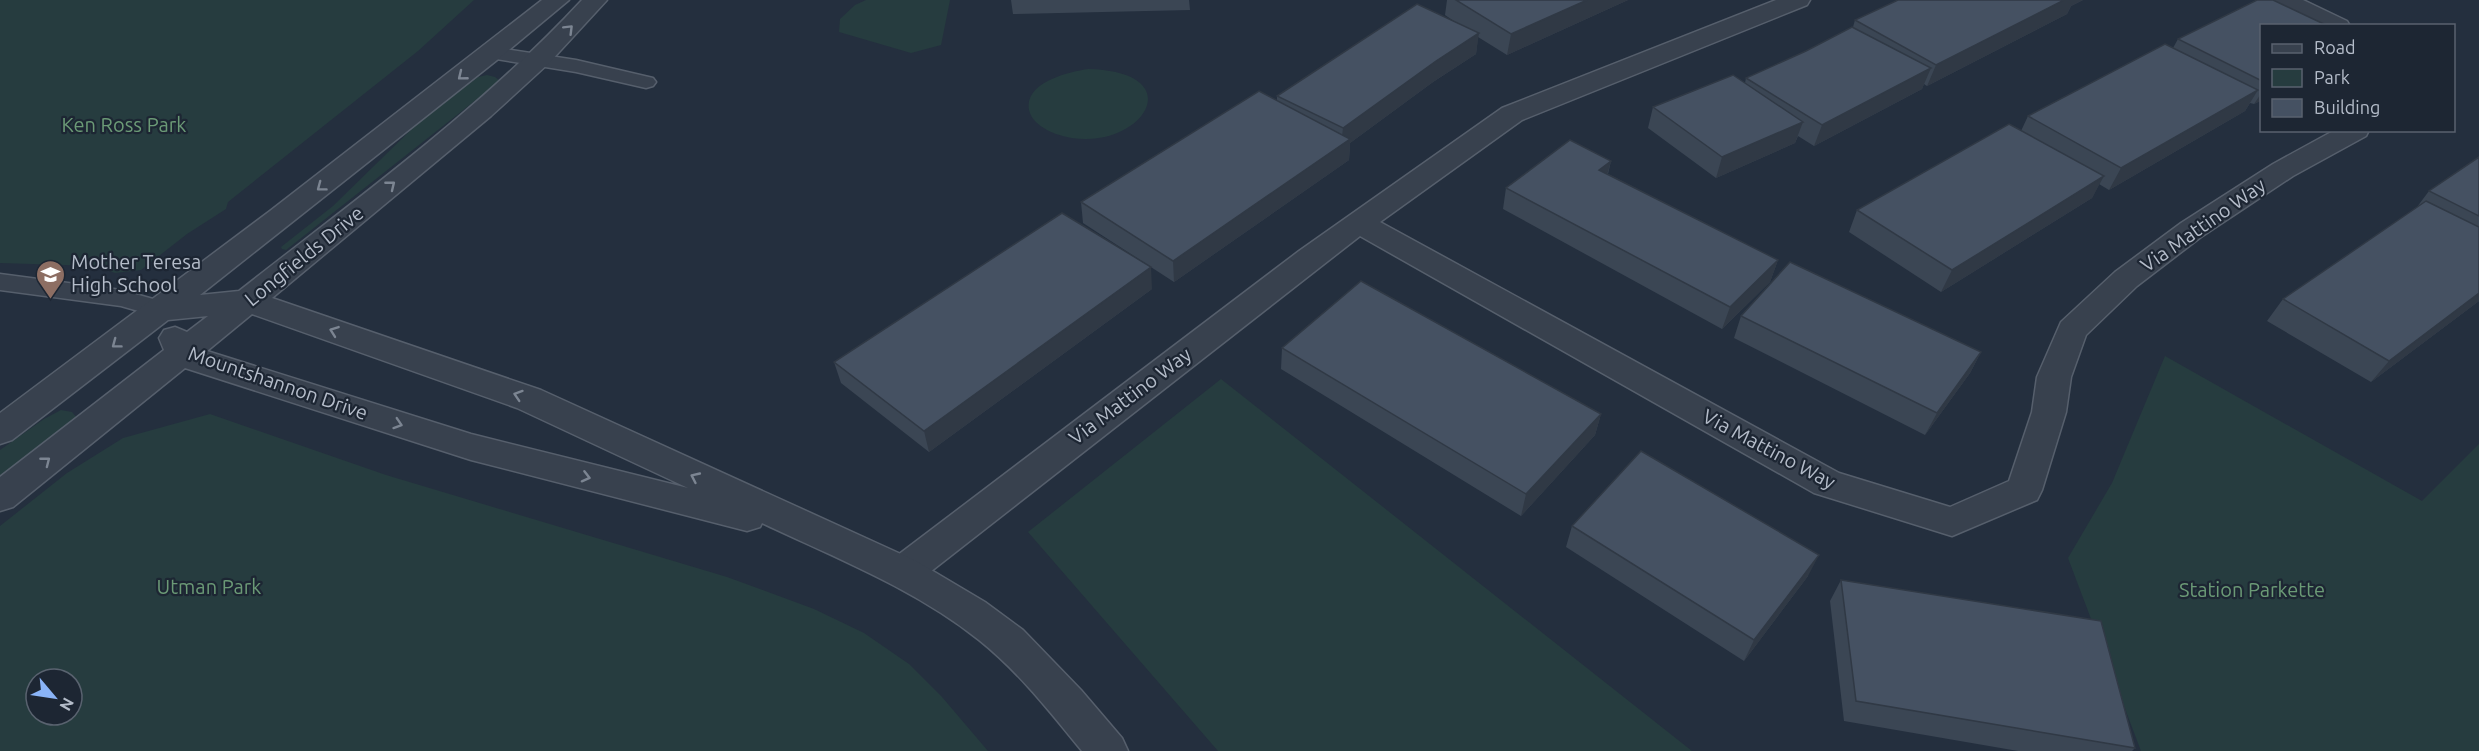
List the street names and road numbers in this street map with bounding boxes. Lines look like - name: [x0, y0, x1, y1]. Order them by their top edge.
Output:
- street label: Via Mattino Way: [2136, 173, 2270, 276]
- street label: Longfields Drive: [240, 201, 368, 310]
- street label: Mountshannon Drive: [186, 341, 371, 424]
- street label: Via Mattino Way: [1064, 342, 1196, 449]
- street label: Via Mattino Way: [1699, 404, 1840, 493]

